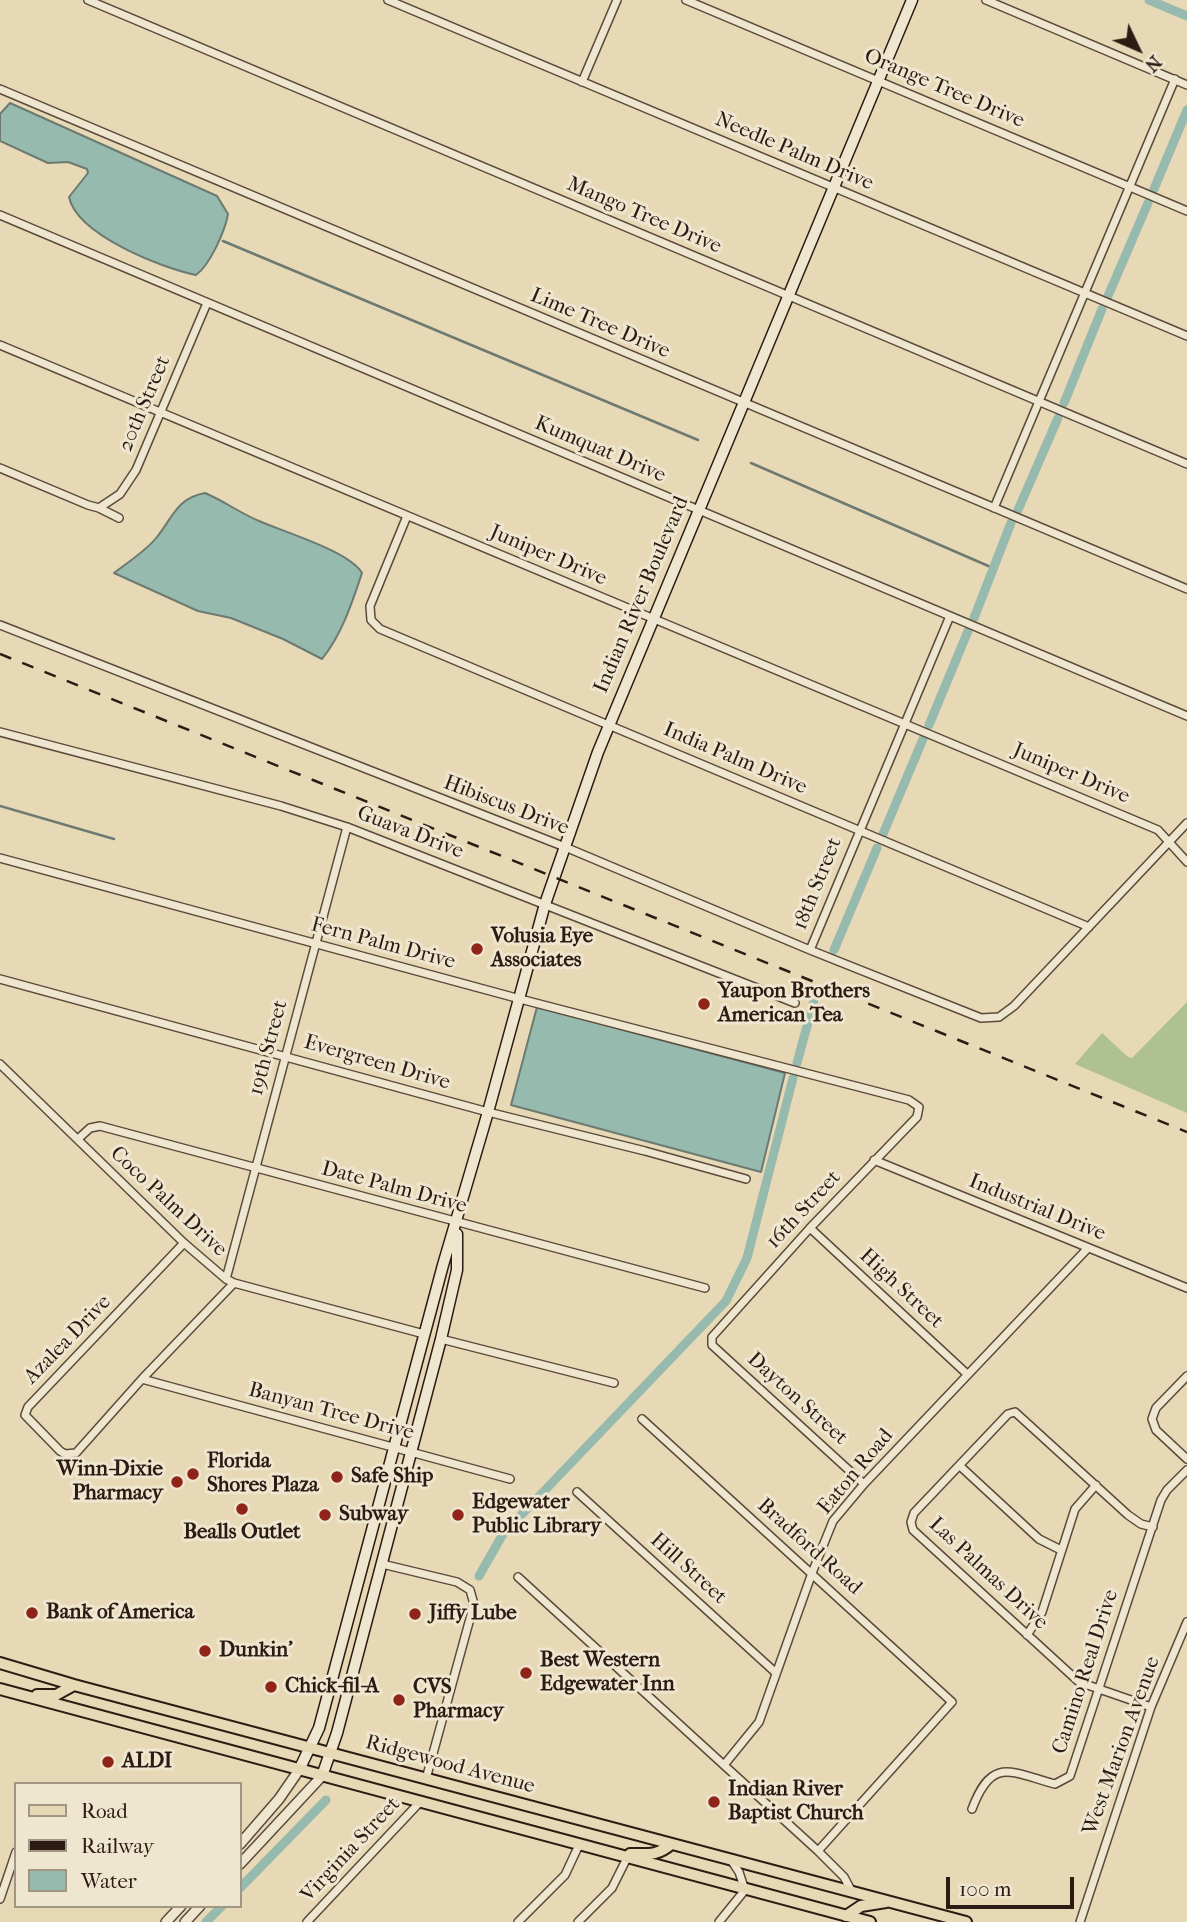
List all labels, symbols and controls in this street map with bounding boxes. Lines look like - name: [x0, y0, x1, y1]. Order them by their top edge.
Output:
- north arrow: [1103, 14, 1173, 84]
- street label: Orange Tree Drive: [860, 44, 1028, 134]
- text: N: [1140, 51, 1166, 76]
- street label: Needle Palm Drive: [711, 107, 877, 197]
- street label: Mango Tree Drive: [563, 172, 725, 260]
- street label: Lime Tree Drive: [526, 283, 674, 365]
- street label: 20th Street: [114, 352, 176, 456]
- street label: Kumquat Drive: [531, 411, 669, 489]
- street label: Indian River Boulevard: [589, 493, 695, 697]
- street label: Juniper Drive: [486, 520, 610, 592]
- street label: India Palm Drive: [659, 717, 811, 801]
- street label: Juniper Drive: [1009, 738, 1133, 810]
- street label: Hibiscus Drive: [440, 771, 572, 841]
- street label: Guava Drive: [353, 801, 467, 865]
- street label: 18th Street: [788, 834, 848, 934]
- street label: Fern Palm Drive: [308, 913, 458, 975]
- place label: Volusia Eye Associates: [491, 924, 593, 974]
- marker: Volusia Eye Associates: [469, 941, 485, 957]
- place label: Yaupon Brothers American Tea: [718, 979, 870, 1029]
- marker: Yaupon Brothers American Tea: [696, 996, 712, 1012]
- street label: 19th Street: [244, 998, 294, 1098]
- street label: Evergreen Drive: [301, 1030, 453, 1096]
- street label: Coco Palm Drive: [104, 1141, 232, 1263]
- street label: Date Palm Drive: [319, 1156, 469, 1220]
- street label: 16th Street: [761, 1166, 847, 1254]
- street label: Industrial Drive: [965, 1169, 1109, 1247]
- street label: High Street: [854, 1244, 948, 1334]
- street label: Azalea Drive: [19, 1290, 117, 1390]
- street label: Dayton Street: [741, 1347, 853, 1451]
- street label: Banyan Tree Drive: [245, 1378, 417, 1446]
- street label: Eaton Road: [813, 1424, 899, 1520]
- place label: Florida Shores Plaza: [207, 1449, 319, 1499]
- place label: Winn-Dixie Pharmacy: [57, 1457, 163, 1507]
- place label: Safe Ship: [351, 1464, 433, 1490]
- marker: Florida Shores Plaza: [185, 1466, 201, 1482]
- marker: Safe Ship: [329, 1469, 345, 1485]
- marker: Winn-Dixie Pharmacy: [169, 1474, 185, 1490]
- place label: Edgewater Public Library: [472, 1490, 601, 1540]
- street label: Bradford Road: [751, 1493, 867, 1601]
- marker: Bealls Outlet: [234, 1501, 250, 1517]
- place label: Subway: [339, 1502, 408, 1528]
- marker: Subway: [317, 1507, 333, 1523]
- marker: Edgewater Public Library: [450, 1507, 466, 1523]
- street label: Las Palmas Drive: [923, 1512, 1053, 1636]
- place label: Bealls Outlet: [183, 1520, 301, 1546]
- street label: Hill Street: [645, 1528, 731, 1610]
- street label: Camino Real Drive: [1048, 1587, 1124, 1757]
- place label: Bank of America: [46, 1600, 194, 1626]
- place label: Jiffy Lube: [429, 1601, 517, 1627]
- marker: Bank of America: [24, 1605, 40, 1621]
- marker: Jiffy Lube: [407, 1606, 423, 1622]
- place label: Dunkin': [219, 1638, 293, 1664]
- marker: Dunkin': [197, 1643, 213, 1659]
- place label: Best Western Edgewater Inn: [540, 1648, 675, 1698]
- street label: West Marion Avenue: [1078, 1653, 1166, 1839]
- marker: Best Western Edgewater Inn: [518, 1665, 534, 1681]
- place label: Chick-fil-A: [285, 1674, 379, 1700]
- place label: CVS Pharmacy: [413, 1675, 504, 1725]
- marker: Chick-fil-A: [263, 1679, 279, 1695]
- marker: CVS Pharmacy: [391, 1692, 407, 1708]
- street label: Ridgewood Avenue: [363, 1730, 537, 1800]
- place label: ALDI: [122, 1749, 172, 1775]
- marker: ALDI: [100, 1754, 116, 1770]
- place label: Indian River Baptist Church: [728, 1777, 864, 1827]
- legend: [14, 1782, 242, 1908]
- street label: Virginia Street: [296, 1792, 406, 1908]
- marker: Indian River Baptist Church: [706, 1794, 722, 1810]
- text: Road: [81, 1799, 128, 1823]
- text: Railway: [81, 1834, 154, 1858]
- scale bar: [949, 1862, 1077, 1906]
- text: Water: [81, 1869, 137, 1893]
- text: 100 m: [959, 1877, 1012, 1901]

